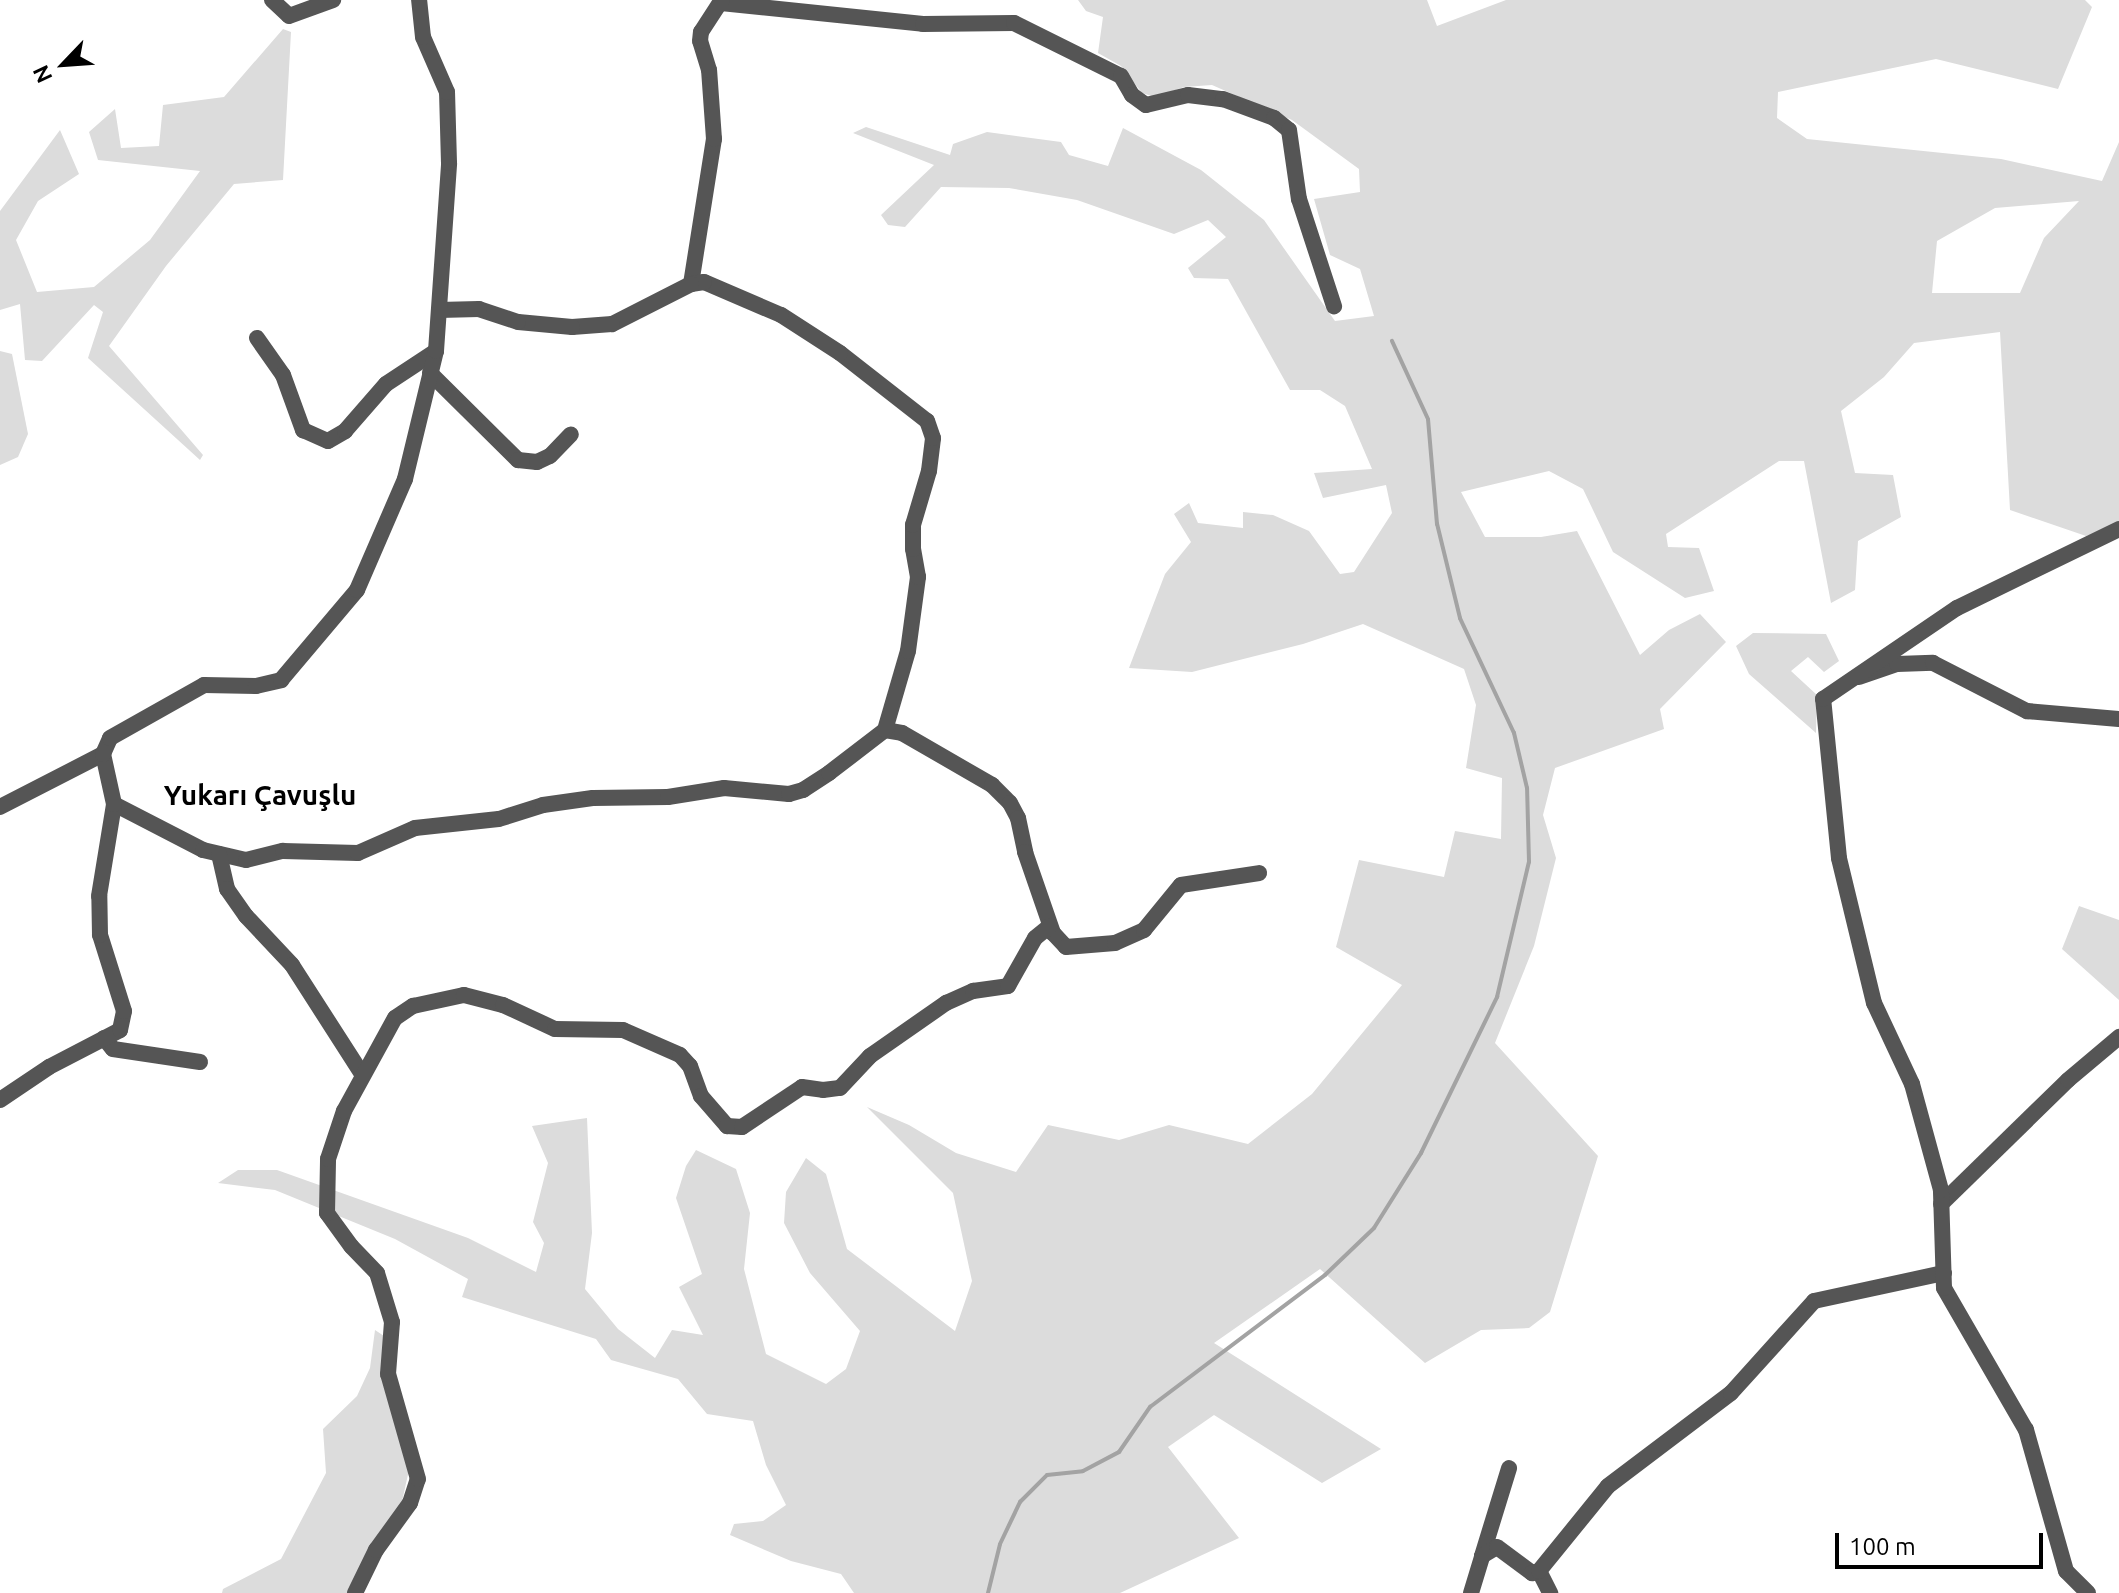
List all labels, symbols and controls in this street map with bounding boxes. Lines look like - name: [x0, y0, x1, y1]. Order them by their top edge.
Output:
- north arrow: [24, 24, 104, 104]
- text: N: [27, 62, 57, 87]
- district label: Yukarı Çavuşlu: [164, 778, 356, 812]
- scale bar: [1839, 1517, 2047, 1567]
- text: 100 m: [1849, 1533, 1916, 1560]

